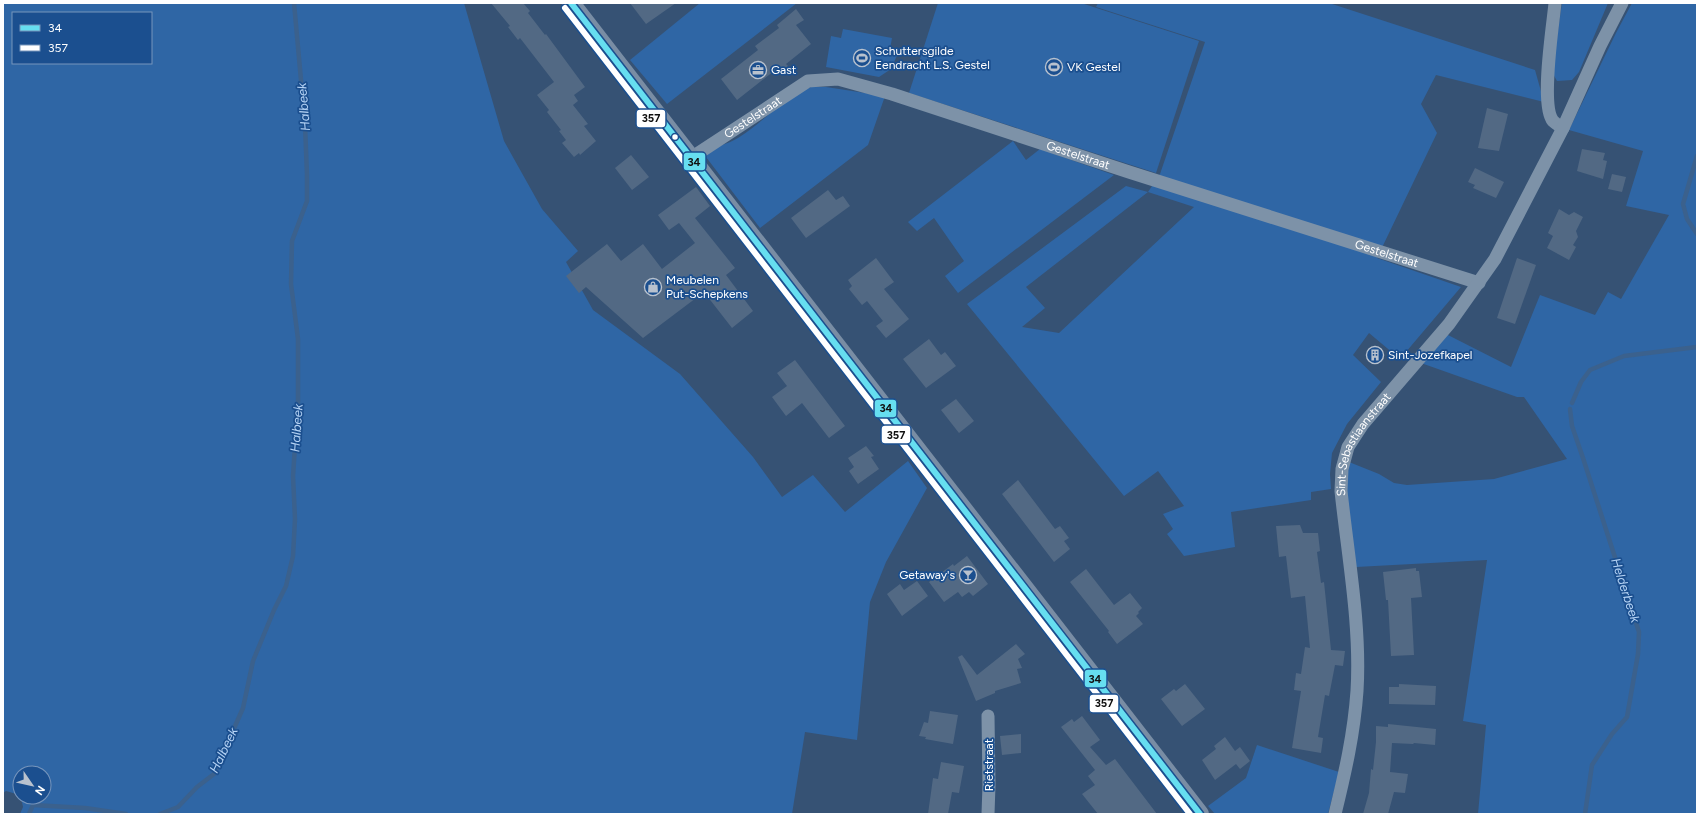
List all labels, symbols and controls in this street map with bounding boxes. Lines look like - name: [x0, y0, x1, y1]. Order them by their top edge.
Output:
- legend: [12, 12, 152, 64]
- text: 34: [48, 21, 63, 35]
- text: 357: [48, 41, 68, 55]
- place label: Schuttersgilde Eendracht L.S. Gestel: [875, 44, 990, 72]
- sports icon: Schuttersgilde Eendracht L.S. Gestel: [852, 48, 872, 68]
- sports icon: VK Gestel: [1044, 57, 1064, 77]
- office icon: Gast: [748, 60, 768, 80]
- place label: VK Gestel: [1067, 60, 1121, 74]
- place label: Gast: [771, 63, 797, 77]
- water label: Halbeek: [294, 81, 313, 132]
- street label: Gestelstraat: [721, 93, 785, 141]
- line badge: 357: [636, 109, 666, 128]
- text: 357: [642, 112, 660, 125]
- unlabelled marker: [670, 132, 680, 142]
- street label: Gestelstraat: [1044, 138, 1112, 172]
- line badge: 34: [683, 152, 706, 171]
- text: 34: [687, 156, 701, 169]
- street label: Gestelstraat: [1353, 237, 1421, 271]
- place label: Meubelen Put-Schepkens: [666, 273, 748, 301]
- shop icon: Meubelen Put-Schepkens: [643, 277, 663, 297]
- building icon: Sint-Jozefkapel: [1365, 345, 1385, 365]
- place label: Sint-Jozefkapel: [1388, 348, 1473, 362]
- street label: Sint-Sebastiaanstraat: [1334, 390, 1394, 497]
- line badge: 34: [874, 399, 897, 418]
- text: 34: [879, 402, 893, 415]
- water label: Halbeek: [287, 403, 306, 453]
- line badge: 357: [881, 425, 911, 444]
- text: 357: [887, 429, 905, 442]
- water label: Helderbeek: [1608, 556, 1643, 625]
- bar icon: Getaway's: [958, 565, 978, 585]
- place label: Getaway's: [899, 568, 955, 582]
- line badge: 34: [1084, 669, 1107, 688]
- text: 34: [1088, 673, 1102, 686]
- line badge: 357: [1089, 694, 1119, 713]
- text: 357: [1095, 697, 1113, 710]
- water label: Halbeek: [206, 725, 241, 775]
- street label: Rietstraat: [982, 738, 996, 791]
- north arrow: [12, 765, 52, 805]
- text: N: [32, 783, 48, 797]

